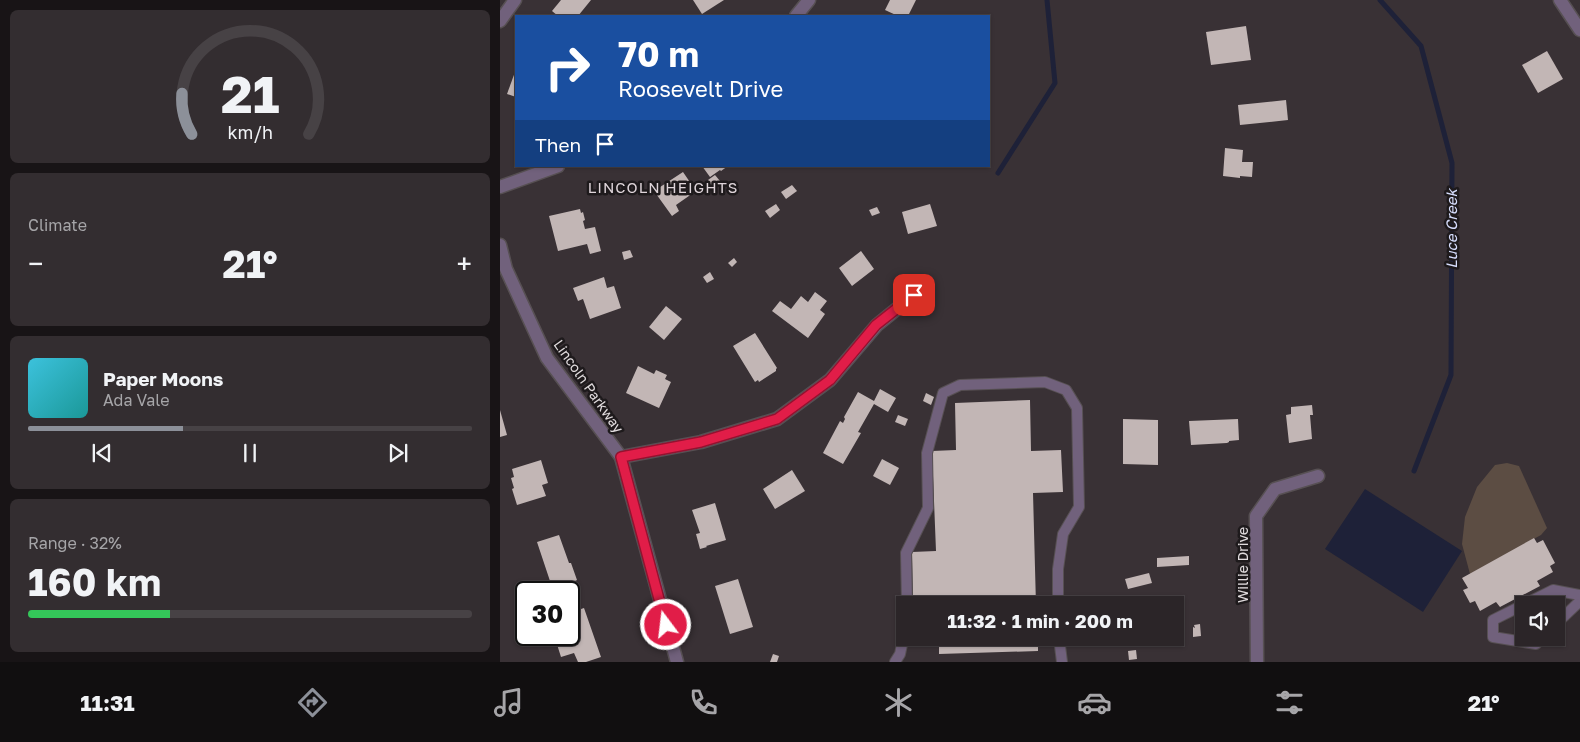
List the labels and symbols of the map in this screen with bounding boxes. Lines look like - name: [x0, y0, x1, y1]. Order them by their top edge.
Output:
- district label: LINCOLN HEIGHTS: [588, 178, 738, 196]
- water label: Luce Creek: [1442, 188, 1460, 269]
- pin: [893, 274, 935, 316]
- street label: Lincoln Parkway: [551, 336, 628, 436]
- street label: Willie Drive: [1234, 527, 1251, 603]
- speed limit sign: 30: [515, 581, 580, 646]
- position arrow: [639, 598, 691, 650]

